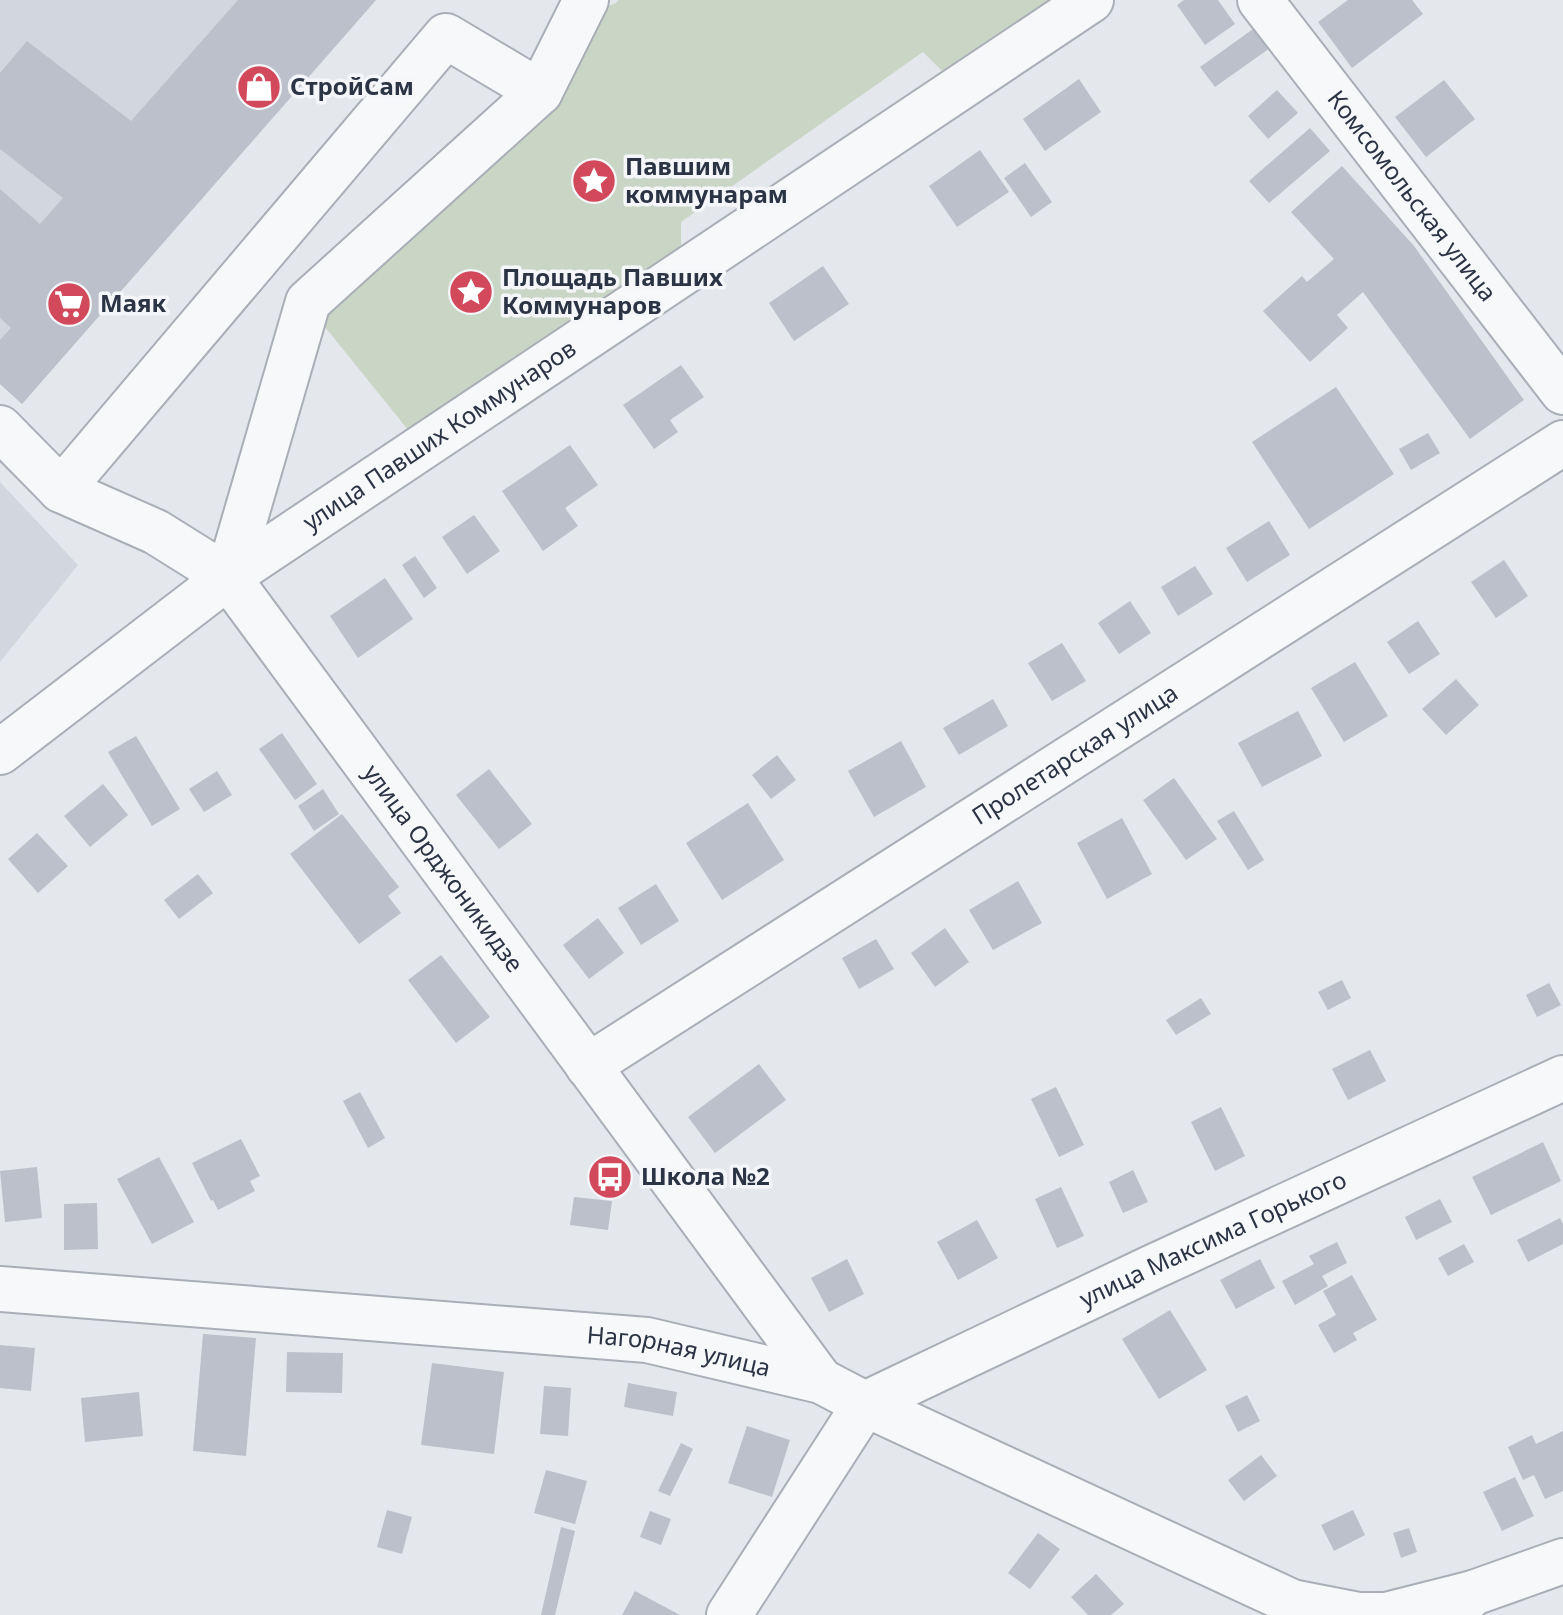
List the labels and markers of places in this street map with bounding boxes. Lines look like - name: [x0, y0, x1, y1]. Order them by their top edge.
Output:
- shop icon: СтройСам: [235, 63, 283, 111]
- place label: СтройСам: [290, 69, 414, 102]
- place label: Павшим коммунарам: [625, 149, 788, 210]
- place icon: Павшим коммунарам: [570, 157, 618, 205]
- place label: Площадь Павших Коммунаров: [502, 260, 723, 321]
- place icon: Площадь Павших Коммунаров: [447, 268, 495, 316]
- supermarket icon: Маяк: [45, 280, 93, 328]
- place label: Маяк: [100, 286, 166, 319]
- bus stop icon: Школа №2: [586, 1153, 634, 1201]
- place label: Школа №2: [641, 1159, 770, 1192]

